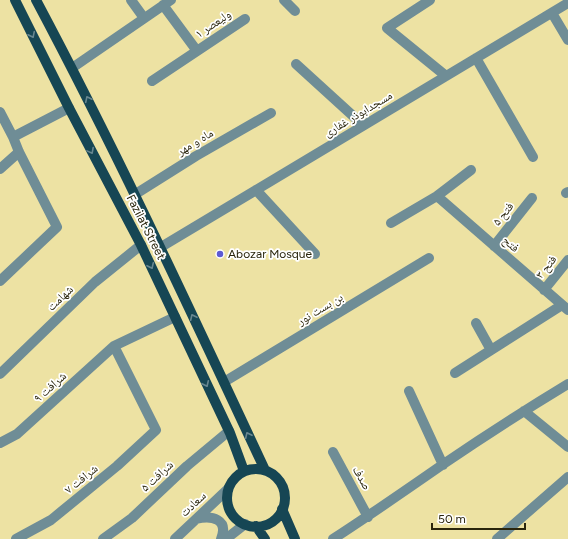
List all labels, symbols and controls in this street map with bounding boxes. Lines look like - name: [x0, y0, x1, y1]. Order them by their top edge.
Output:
- street label: ولیعصر ۱: [193, 7, 234, 41]
- one-way arrow: [27, 31, 35, 38]
- street label: مسجدابوذر غفاری: [321, 88, 395, 140]
- one-way arrow: [85, 96, 93, 104]
- street label: ماه و مهر: [173, 126, 216, 159]
- one-way arrow: [87, 146, 94, 154]
- street label: Fazilat Street: [124, 192, 169, 262]
- street label: فتح ۵: [490, 200, 516, 228]
- street label: فتح: [500, 233, 522, 255]
- place label: Abozar Mosque: [228, 247, 312, 261]
- marker: Abozar Mosque: [215, 249, 225, 259]
- street label: فتح ۳: [533, 253, 559, 281]
- one-way arrow: [146, 262, 154, 269]
- street label: شهامت: [44, 282, 76, 314]
- street label: بن بست نور: [294, 290, 346, 329]
- one-way arrow: [190, 314, 198, 321]
- street label: شرافت ۹: [31, 369, 69, 405]
- one-way arrow: [201, 379, 209, 387]
- one-way arrow: [245, 431, 253, 439]
- street label: شرافت ۵: [138, 458, 176, 494]
- street label: شرافت ۷: [62, 461, 101, 497]
- street label: صدف: [350, 464, 374, 492]
- street label: سعادت: [177, 489, 209, 519]
- scale bar: [432, 505, 525, 531]
- text: 50 m: [438, 512, 466, 526]

